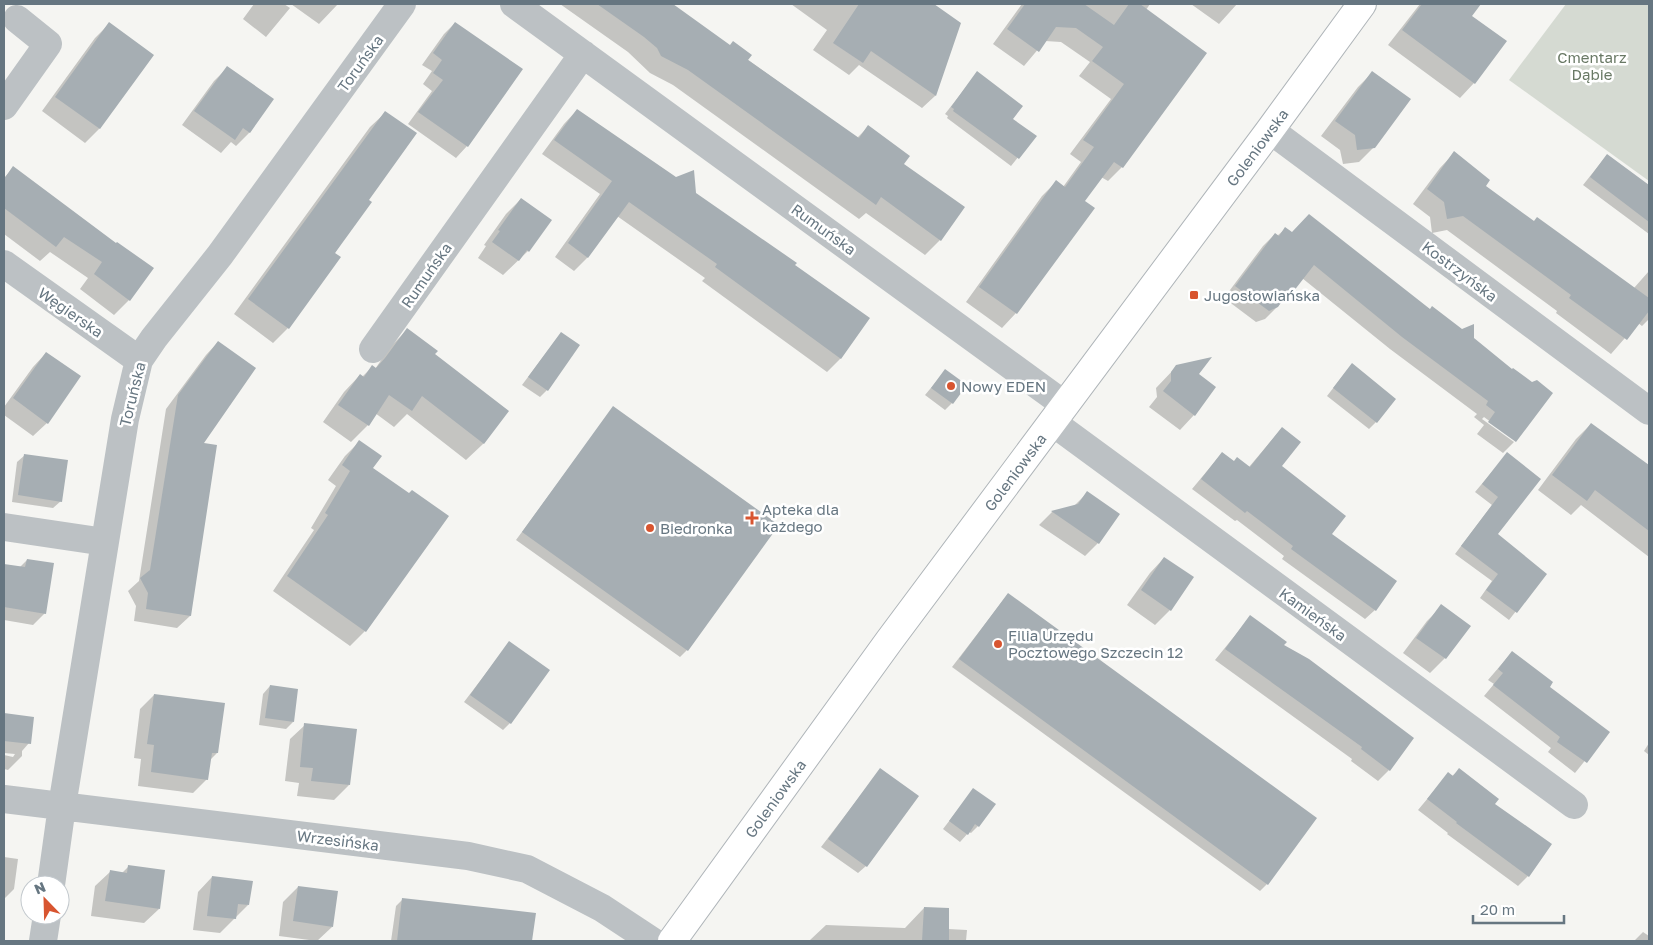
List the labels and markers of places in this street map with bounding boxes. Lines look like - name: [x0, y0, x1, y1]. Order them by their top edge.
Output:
- place label: Jugosłowiańska: [1204, 286, 1320, 304]
- marker: Jugosłowiańska: [1188, 289, 1200, 301]
- place label: Nowy EDEN: [961, 377, 1046, 395]
- marker: Nowy EDEN: [945, 380, 957, 392]
- place label: Apteka dla każdego: [762, 500, 839, 535]
- marker: Apteka dla każdego: [746, 512, 758, 524]
- place label: Biedronka: [660, 519, 733, 537]
- marker: Biedronka: [644, 522, 656, 534]
- place label: Filia Urzędu Pocztowego Szczecin 12: [1008, 626, 1183, 661]
- marker: Filia Urzędu Pocztowego Szczecin 12: [992, 638, 1004, 650]

